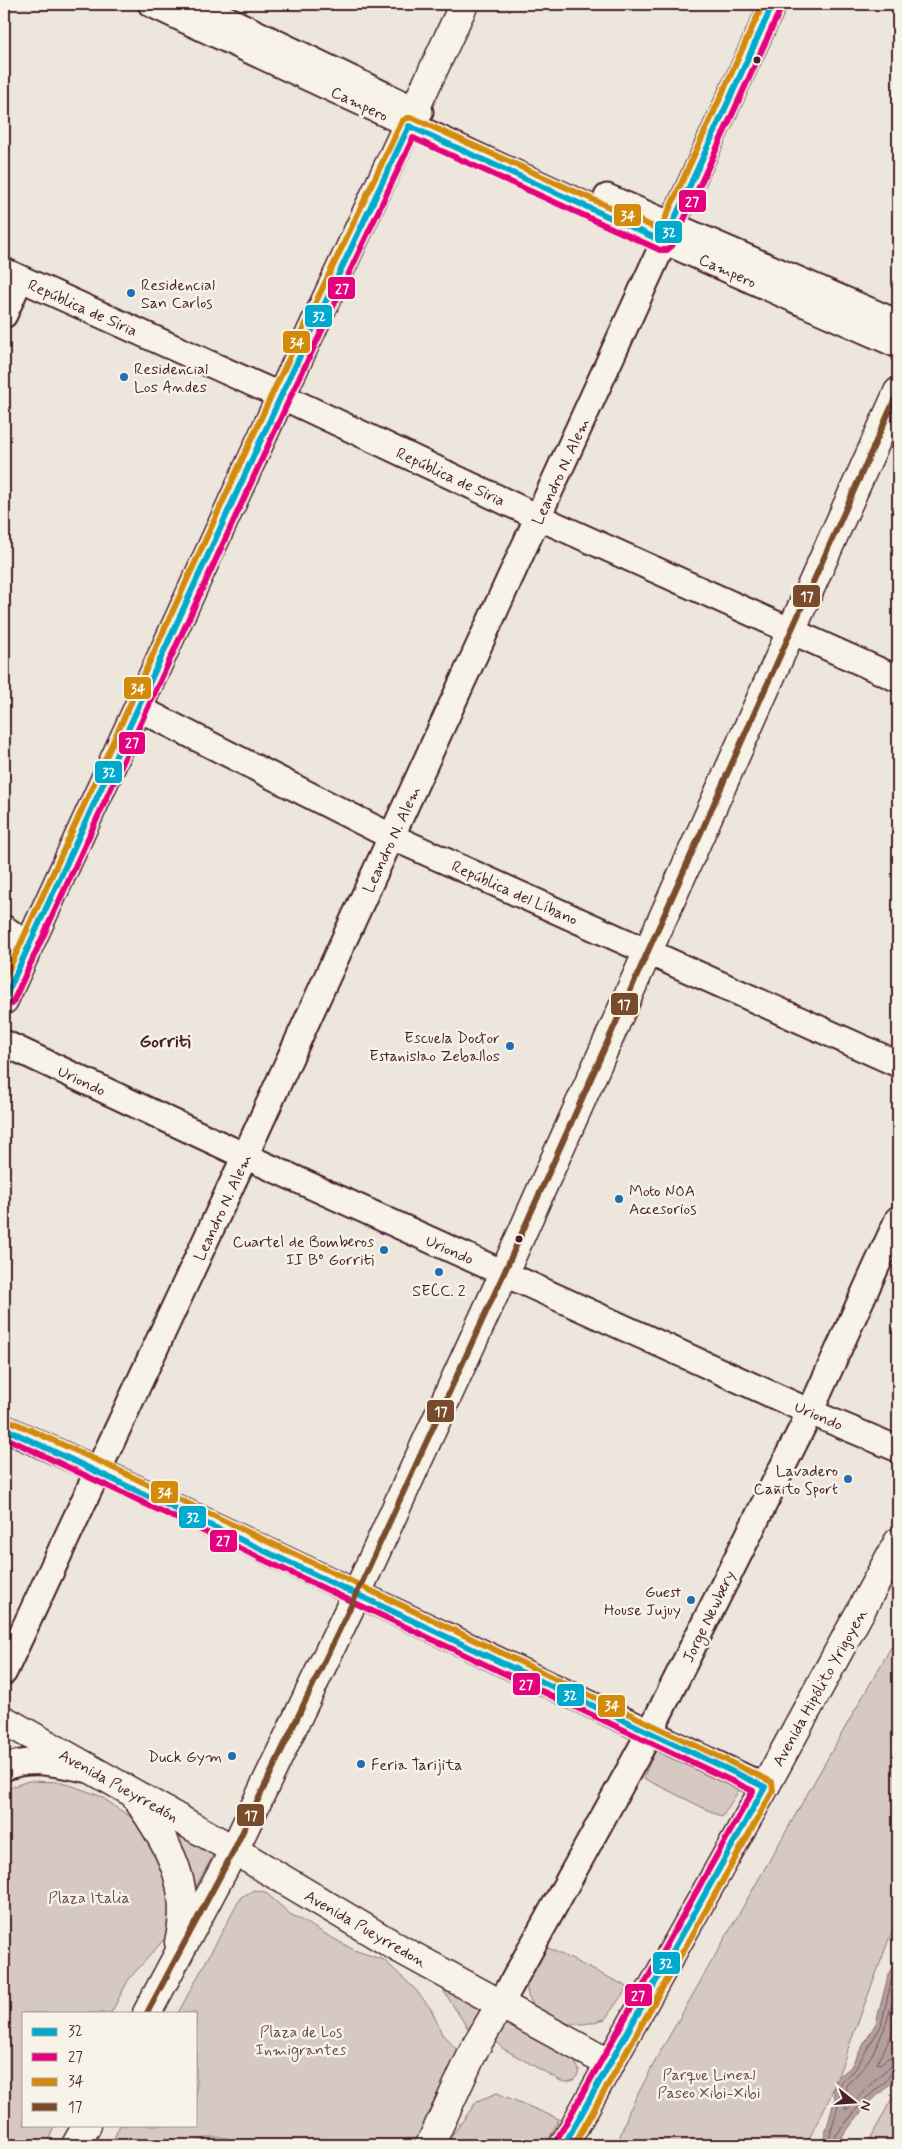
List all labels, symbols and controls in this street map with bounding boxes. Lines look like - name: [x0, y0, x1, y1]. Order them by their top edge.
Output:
- unlabelled marker: [752, 55, 762, 65]
- street label: Campero: [327, 82, 392, 127]
- line badge: 27: [678, 189, 707, 213]
- text: 27: [685, 193, 699, 211]
- line badge: 34: [613, 203, 642, 227]
- text: 34: [621, 207, 636, 225]
- line badge: 32: [654, 220, 683, 244]
- text: 32: [662, 224, 676, 242]
- street label: Campero: [695, 249, 760, 293]
- street label: República de Siria: [24, 275, 141, 342]
- place label: Residencial San Carlos: [141, 275, 215, 314]
- line badge: 27: [327, 276, 356, 300]
- text: 27: [335, 280, 349, 298]
- marker: Residencial San Carlos: [125, 287, 137, 299]
- line badge: 32: [304, 304, 333, 328]
- text: 32: [312, 308, 326, 326]
- line badge: 34: [282, 330, 311, 354]
- text: 34: [290, 334, 305, 352]
- place label: Residencial Los Andes: [134, 359, 208, 398]
- marker: Residencial Los Andes: [118, 371, 130, 383]
- street label: Leandro N. Alem: [527, 415, 595, 528]
- street label: República de Siria: [392, 443, 508, 512]
- line badge: 17: [792, 584, 821, 608]
- text: 17: [800, 588, 814, 606]
- line badge: 34: [123, 676, 152, 700]
- text: 34: [131, 680, 146, 698]
- line badge: 27: [118, 731, 146, 755]
- text: 27: [125, 734, 139, 752]
- line badge: 32: [94, 760, 123, 784]
- text: 32: [102, 764, 116, 782]
- street label: Leandro N. Alem: [358, 783, 426, 896]
- street label: República del Líbano: [448, 856, 581, 931]
- line badge: 17: [610, 992, 639, 1016]
- text: 17: [617, 996, 631, 1014]
- place label: Escuela Doctor Estanislao Zeballos: [369, 1028, 500, 1067]
- district label: Gorriti: [139, 1030, 191, 1054]
- marker: Escuela Doctor Estanislao Zeballos: [504, 1040, 516, 1052]
- street label: Uriondo: [54, 1061, 109, 1102]
- street label: Leandro N. Alem: [189, 1151, 257, 1264]
- place label: Moto NOA Accesorios: [629, 1181, 697, 1220]
- marker: Moto NOA Accesorios: [613, 1193, 625, 1205]
- street label: Uriondo: [422, 1230, 477, 1270]
- place label: Cuartel de Bomberos II Bº Gorriti: [233, 1232, 374, 1271]
- unlabelled marker: [514, 1234, 524, 1244]
- marker: Cuartel de Bomberos II Bº Gorriti: [378, 1244, 390, 1256]
- marker: SECC. 2: [433, 1266, 445, 1278]
- place label: SECC. 2: [412, 1281, 466, 1302]
- street label: Uriondo: [791, 1397, 846, 1436]
- line badge: 17: [426, 1399, 455, 1423]
- text: 17: [434, 1403, 448, 1421]
- place label: Lavadero Cañito Sport: [754, 1461, 838, 1500]
- marker: Lavadero Cañito Sport: [842, 1473, 854, 1485]
- line badge: 34: [150, 1480, 179, 1504]
- text: 34: [158, 1484, 173, 1502]
- line badge: 32: [178, 1505, 207, 1529]
- text: 32: [186, 1509, 200, 1527]
- line badge: 27: [209, 1529, 238, 1553]
- text: 27: [216, 1532, 230, 1550]
- street label: Jorge Newbery: [678, 1567, 742, 1667]
- place label: Guest House Jujuy: [604, 1582, 681, 1621]
- marker: Guest House Jujuy: [685, 1594, 697, 1606]
- street label: Avenida Hipólito Yrigoyen: [768, 1605, 873, 1770]
- line badge: 27: [512, 1672, 541, 1696]
- text: 27: [519, 1676, 533, 1694]
- line badge: 32: [556, 1683, 585, 1707]
- text: 32: [563, 1687, 577, 1705]
- line badge: 34: [597, 1694, 626, 1718]
- text: 34: [605, 1697, 620, 1715]
- street label: Avenida Pueyrredón: [55, 1745, 182, 1828]
- place label: Duck Gym: [148, 1747, 222, 1768]
- marker: Duck Gym: [226, 1750, 238, 1762]
- place label: Feria Tarijita: [371, 1755, 463, 1776]
- marker: Feria Tarijita: [355, 1758, 367, 1770]
- line badge: 17: [236, 1803, 265, 1827]
- text: 17: [244, 1807, 258, 1825]
- street label: Avenida Pueyrredon: [300, 1886, 430, 1973]
- park label: Plaza Italia: [48, 1888, 130, 1909]
- line badge: 32: [652, 1951, 681, 1975]
- text: 32: [659, 1955, 673, 1973]
- line badge: 27: [624, 1983, 653, 2007]
- text: 27: [631, 1987, 645, 2005]
- legend: [22, 2012, 198, 2126]
- text: 32: [68, 2022, 83, 2042]
- park label: Plaza de Los Inmigrantes: [256, 2022, 346, 2062]
- text: 27: [68, 2048, 83, 2068]
- park label: Parque Lineal Paseo Xibi-Xibi: [657, 2065, 761, 2104]
- text: 34: [68, 2072, 84, 2092]
- north arrow: [830, 2076, 880, 2126]
- text: 17: [68, 2098, 83, 2118]
- text: N: [856, 2098, 875, 2113]

